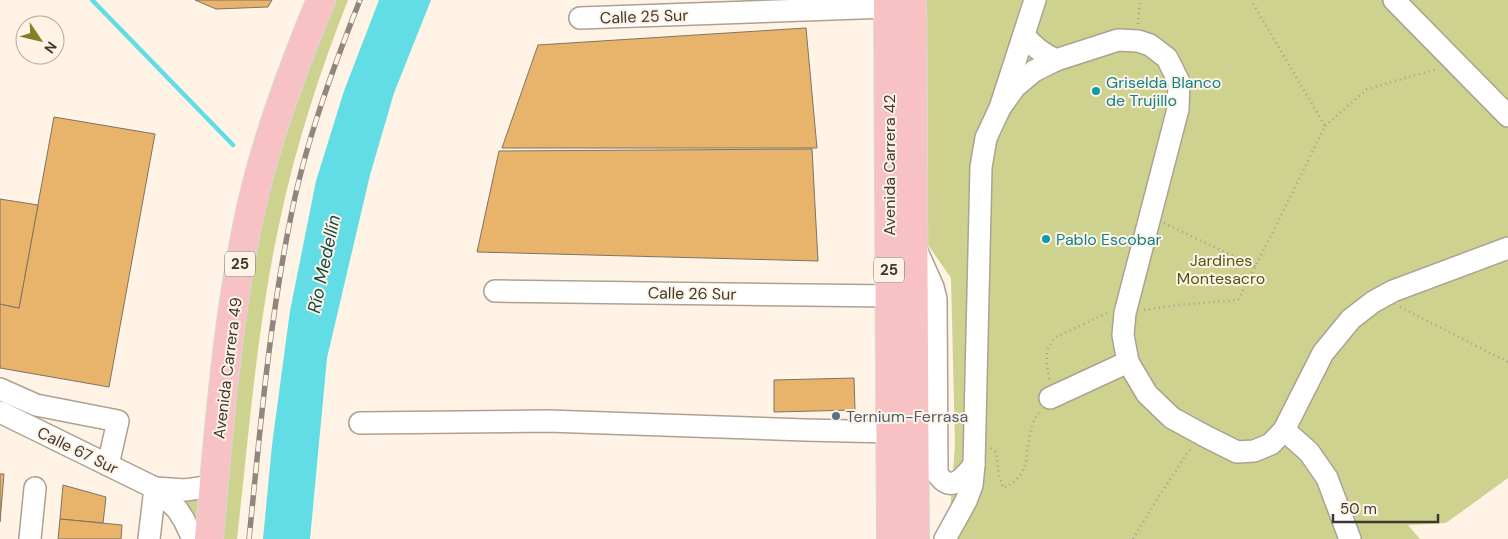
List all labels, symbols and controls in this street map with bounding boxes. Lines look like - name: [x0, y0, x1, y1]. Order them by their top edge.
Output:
- street label: Calle 25 Sur: [600, 4, 689, 29]
- north arrow: [15, 15, 65, 65]
- text: N: [40, 38, 61, 57]
- place label: Griselda Blanco de Trujillo: [1106, 72, 1221, 111]
- marker: Griselda Blanco de Trujillo: [1090, 85, 1102, 97]
- street label: Avenida Carrera 42: [879, 94, 900, 236]
- water label: Río Medellín: [302, 213, 346, 315]
- place label: Pablo Escobar: [1056, 229, 1161, 250]
- marker: Pablo Escobar: [1040, 233, 1052, 245]
- park label: Jardines Montesacro: [1177, 250, 1265, 289]
- road number: 25: [225, 252, 255, 276]
- road number: 25: [874, 258, 904, 282]
- street label: Calle 26 Sur: [648, 282, 737, 305]
- street label: Avenida Carrera 49: [208, 296, 247, 440]
- place label: Ternium-Ferrasa: [846, 406, 968, 427]
- marker: Ternium-Ferrasa: [830, 410, 842, 422]
- street label: Calle 67 Sur: [34, 422, 122, 479]
- scale bar: [1333, 492, 1438, 524]
- text: 50 m: [1340, 499, 1377, 519]

